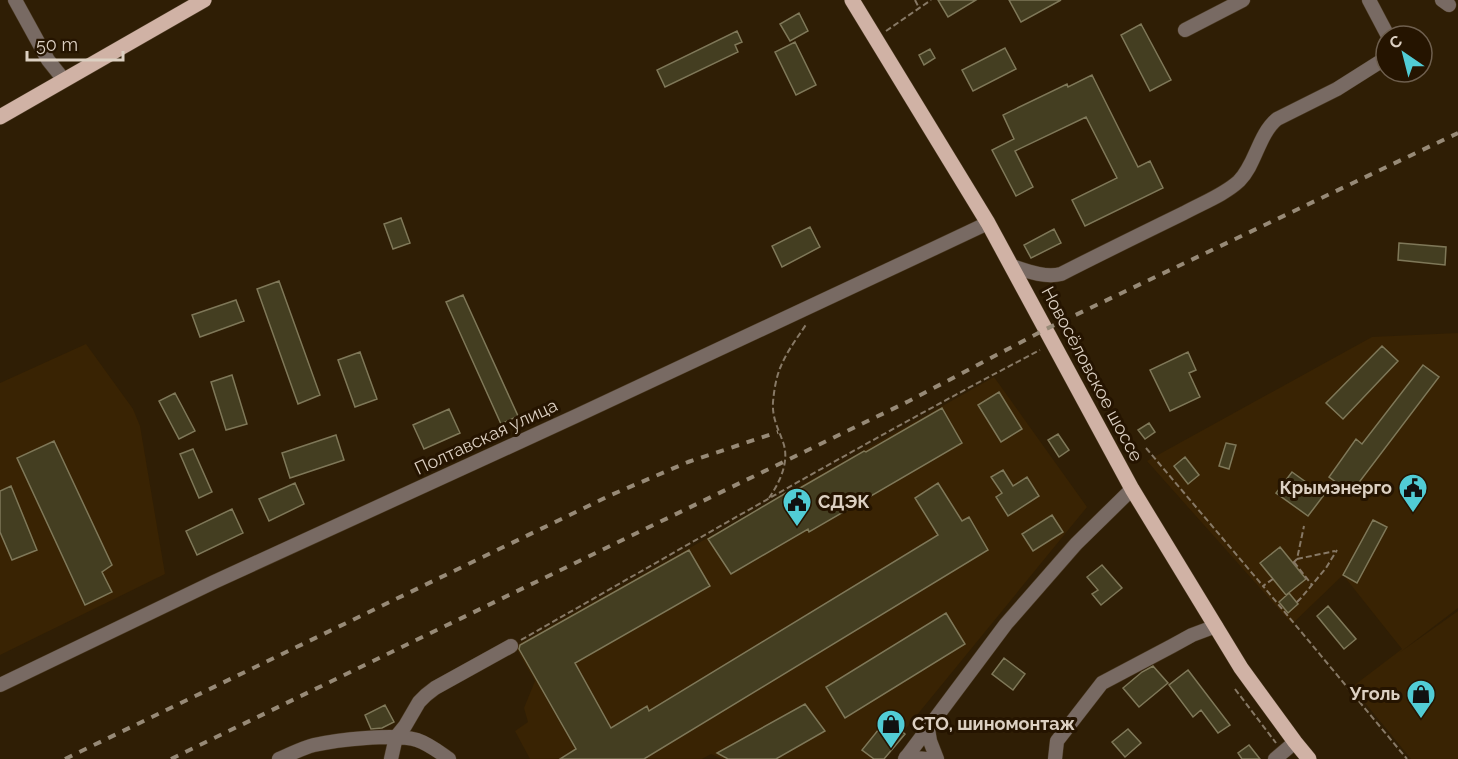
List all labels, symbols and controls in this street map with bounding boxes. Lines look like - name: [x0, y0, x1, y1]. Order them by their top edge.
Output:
- scale bar: [27, 24, 123, 62]
- north arrow: [1374, 24, 1434, 84]
- text: С: [1386, 31, 1406, 53]
- text: 50 m: [36, 34, 78, 55]
- street label: Новосёловское шоссе: [1037, 283, 1148, 465]
- street label: Полтавская улица: [411, 394, 561, 479]
- public building icon: Крымэнерго: [1397, 472, 1429, 514]
- place label: Крымэнерго: [1279, 477, 1392, 498]
- public building icon: СДЭК: [781, 486, 813, 528]
- place label: СДЭК: [818, 491, 870, 512]
- shop icon: Уголь: [1405, 678, 1437, 720]
- place label: Уголь: [1349, 683, 1400, 704]
- shop icon: СТО, шиномонтаж: [875, 708, 907, 750]
- place label: СТО, шиномонтаж: [912, 713, 1076, 734]

